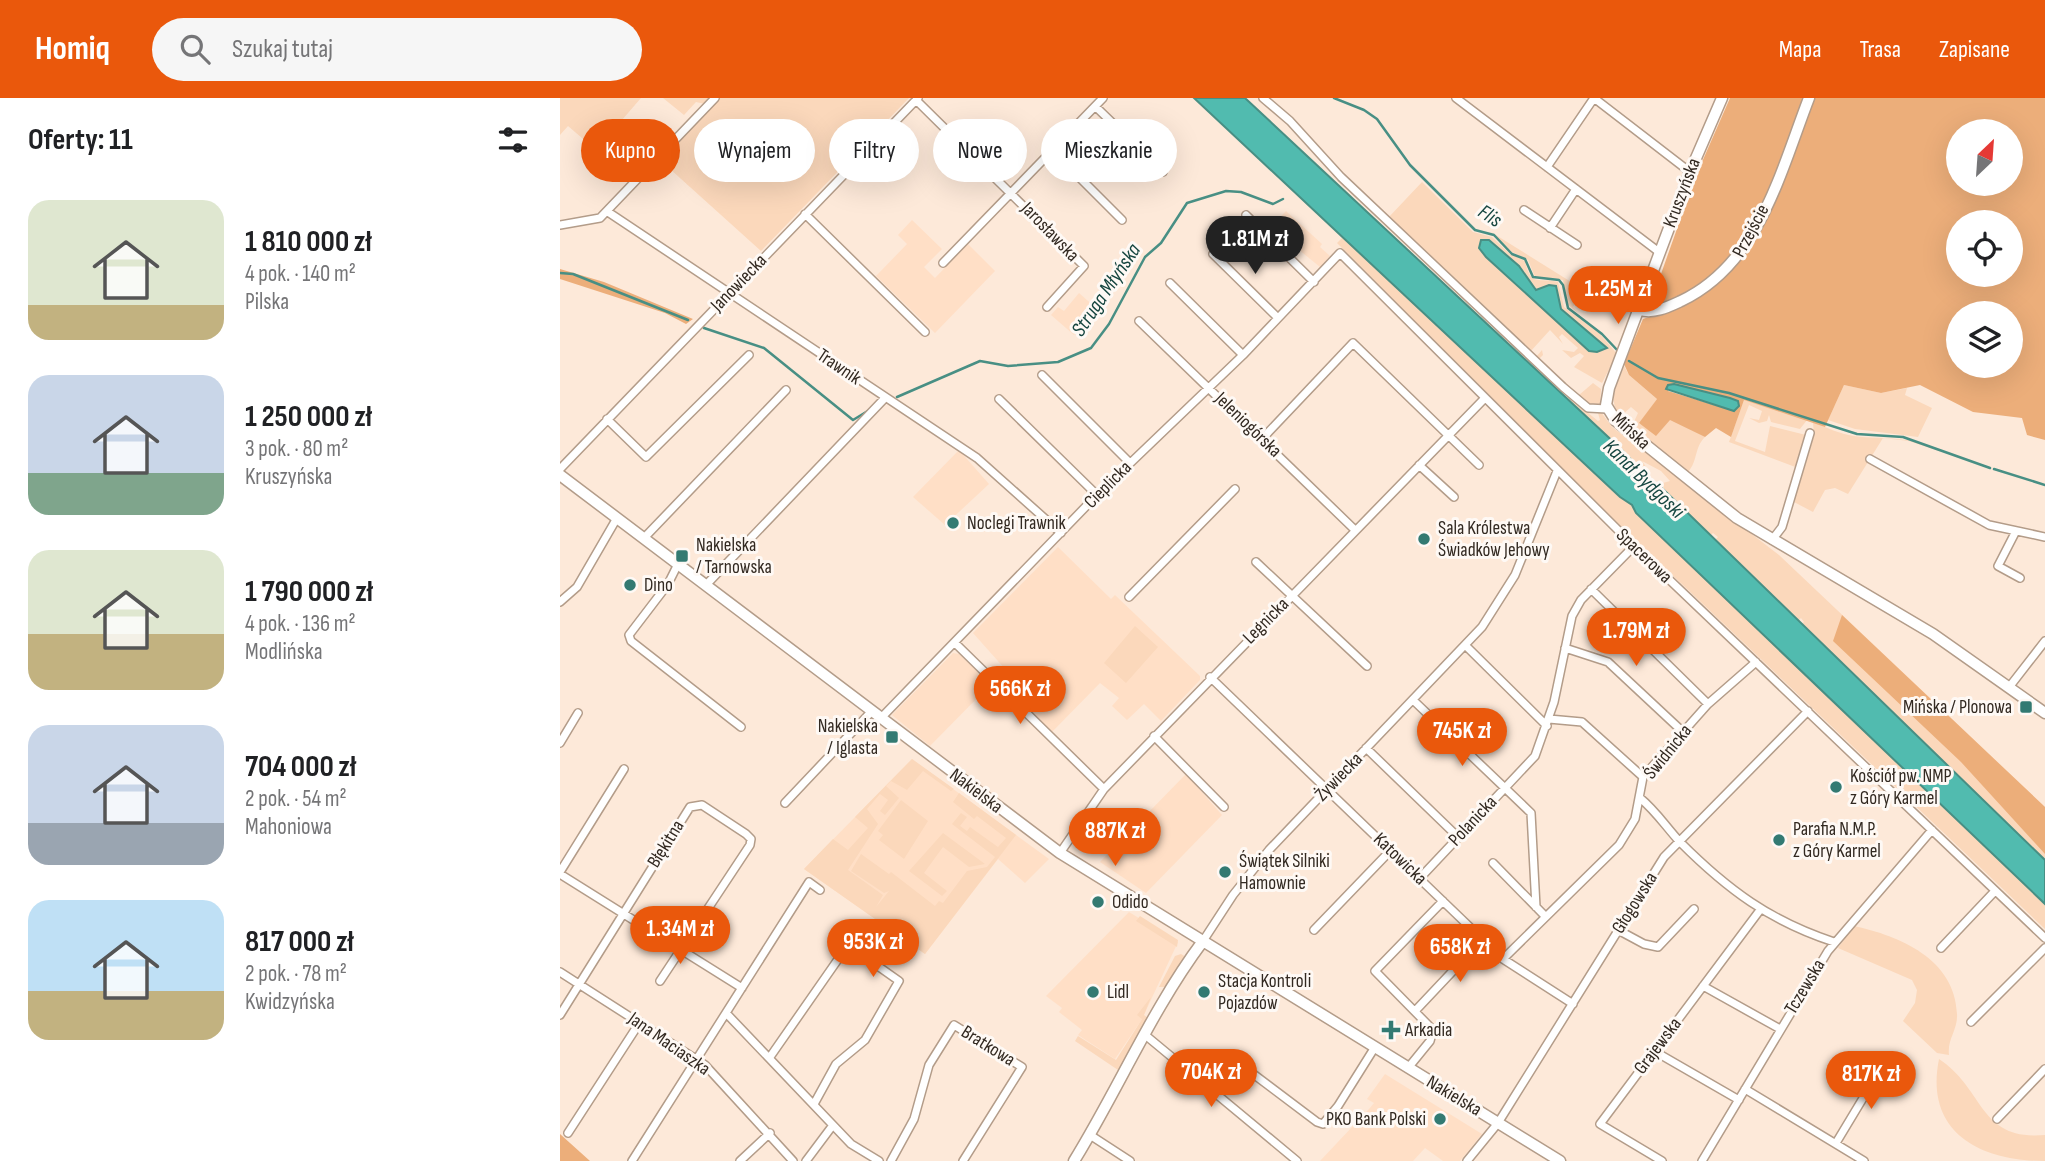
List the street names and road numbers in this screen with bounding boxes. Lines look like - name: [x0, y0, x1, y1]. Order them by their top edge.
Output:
- street label: Kruszyńska: [1658, 155, 1706, 231]
- street label: Jarosławska: [1015, 197, 1084, 267]
- street label: Przejście: [1728, 201, 1774, 261]
- street label: Janowiecka: [705, 249, 772, 317]
- street label: Trawnik: [813, 344, 866, 390]
- street label: Jeleniogórska: [1209, 387, 1286, 463]
- street label: Mińska: [1607, 407, 1655, 455]
- street label: Cieplicka: [1079, 456, 1137, 514]
- street label: Spacerowa: [1611, 524, 1677, 588]
- street label: Legnicka: [1238, 593, 1294, 649]
- street label: Świdnicka: [1639, 720, 1697, 784]
- street label: Żywiecka: [1310, 748, 1368, 806]
- street label: Nakielska: [945, 764, 1007, 818]
- street label: Polanicka: [1444, 791, 1502, 851]
- street label: Błękitna: [643, 816, 689, 872]
- street label: Katowicka: [1368, 828, 1432, 890]
- street label: Głogowska: [1607, 868, 1663, 938]
- street label: Tczewska: [1780, 955, 1830, 1019]
- street label: Jana Maciaszka: [623, 1007, 714, 1081]
- street label: Grajewska: [1629, 1013, 1687, 1079]
- street label: Bratkowa: [957, 1021, 1019, 1071]
- street label: Nakielska: [1422, 1071, 1486, 1121]

